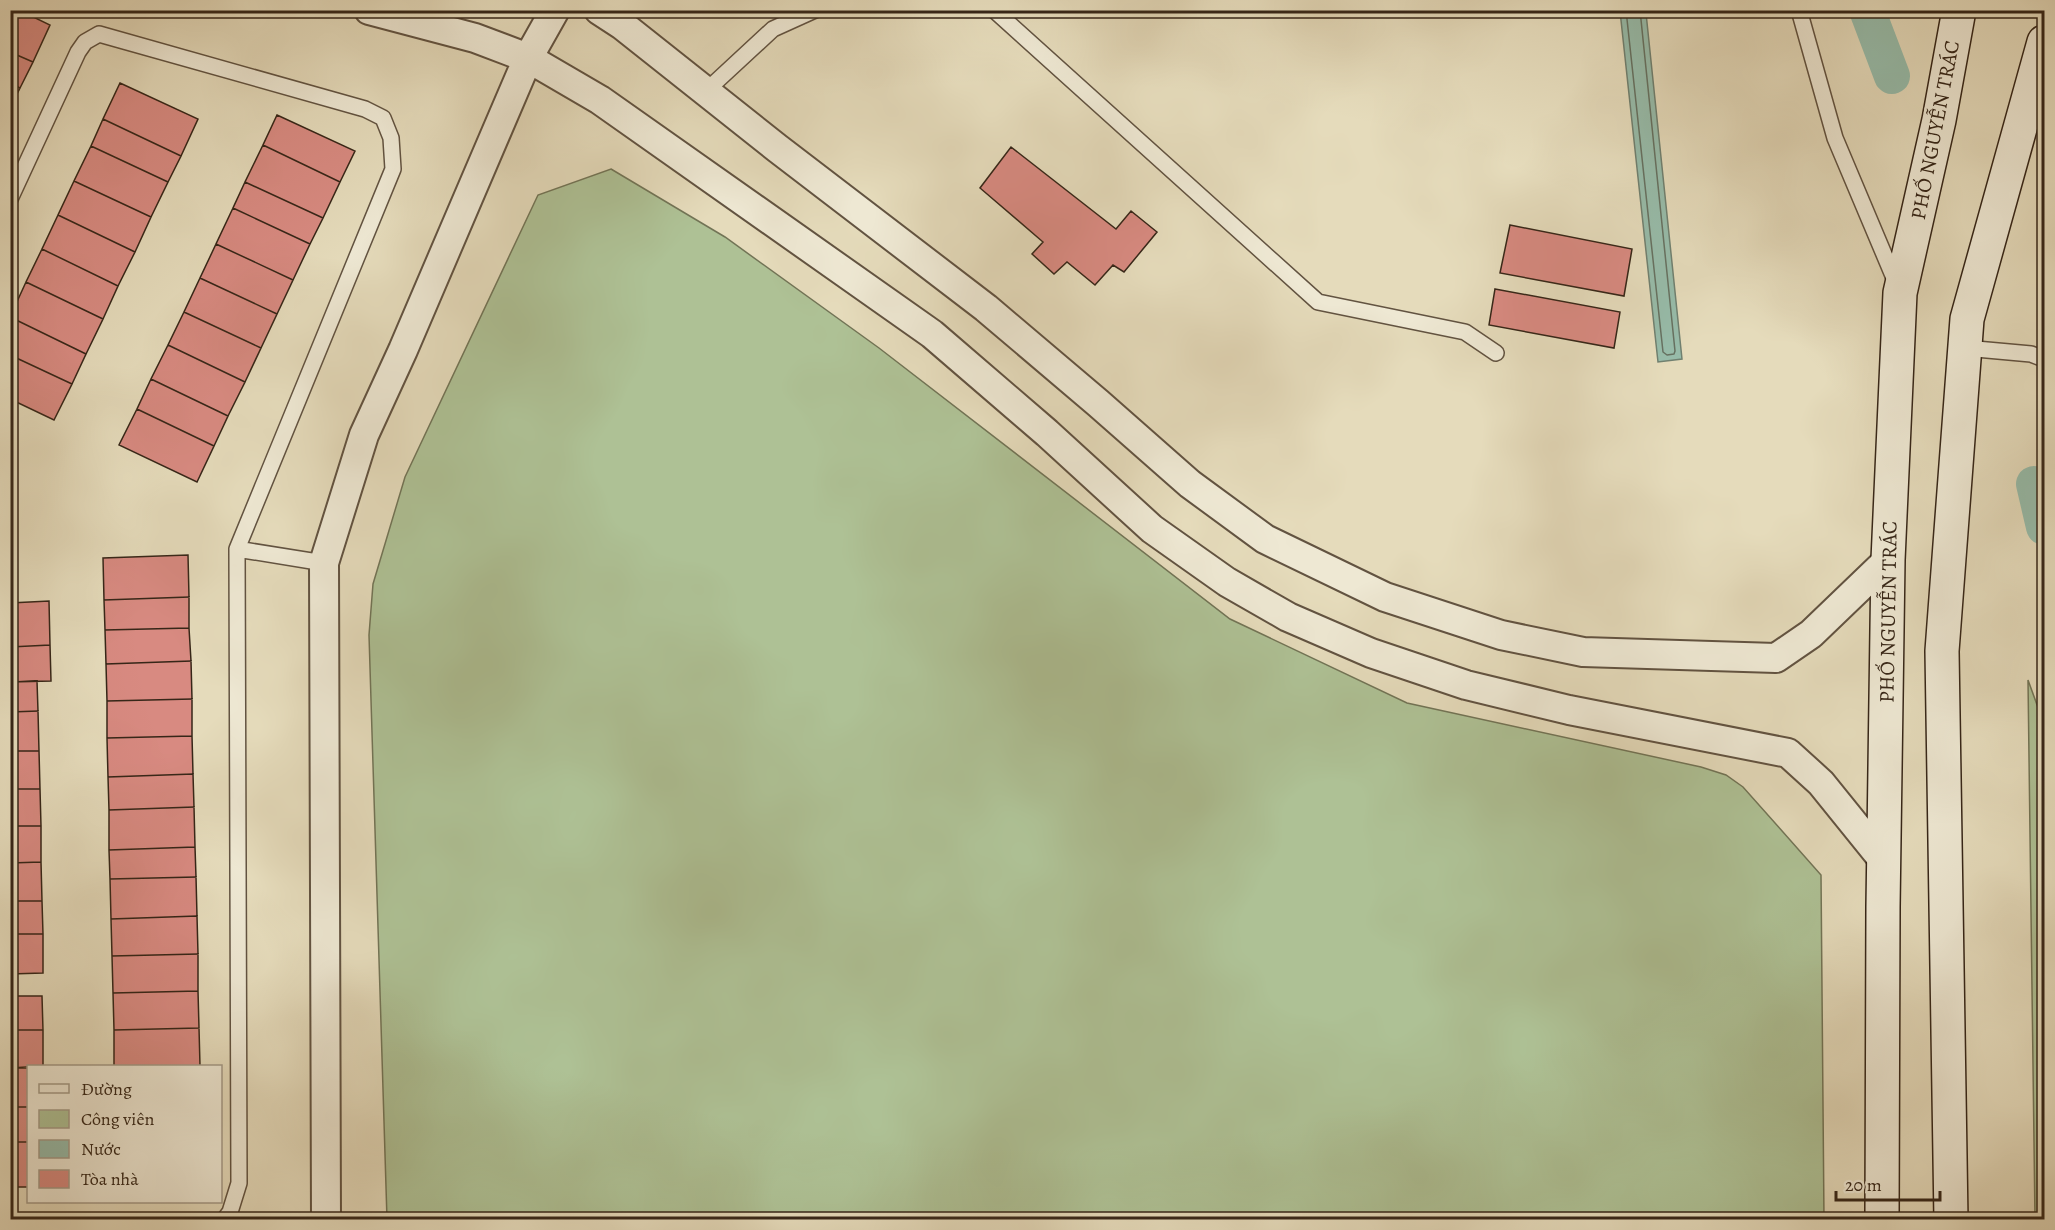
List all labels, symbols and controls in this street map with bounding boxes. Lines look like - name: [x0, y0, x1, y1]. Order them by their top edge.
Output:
- street label: PHỐ NGUYỄN TRÁC: [1904, 38, 1966, 222]
- street label: PHỐ NGUYỄN TRÁC: [1872, 521, 1904, 703]
- legend: [27, 1065, 222, 1203]
- text: Đường: [81, 1077, 132, 1101]
- text: Công viên: [81, 1107, 154, 1131]
- text: Nước: [81, 1137, 121, 1161]
- scale bar: [1836, 1164, 1940, 1202]
- text: Tòa nhà: [81, 1167, 139, 1191]
- text: 20 m: [1845, 1173, 1882, 1197]

